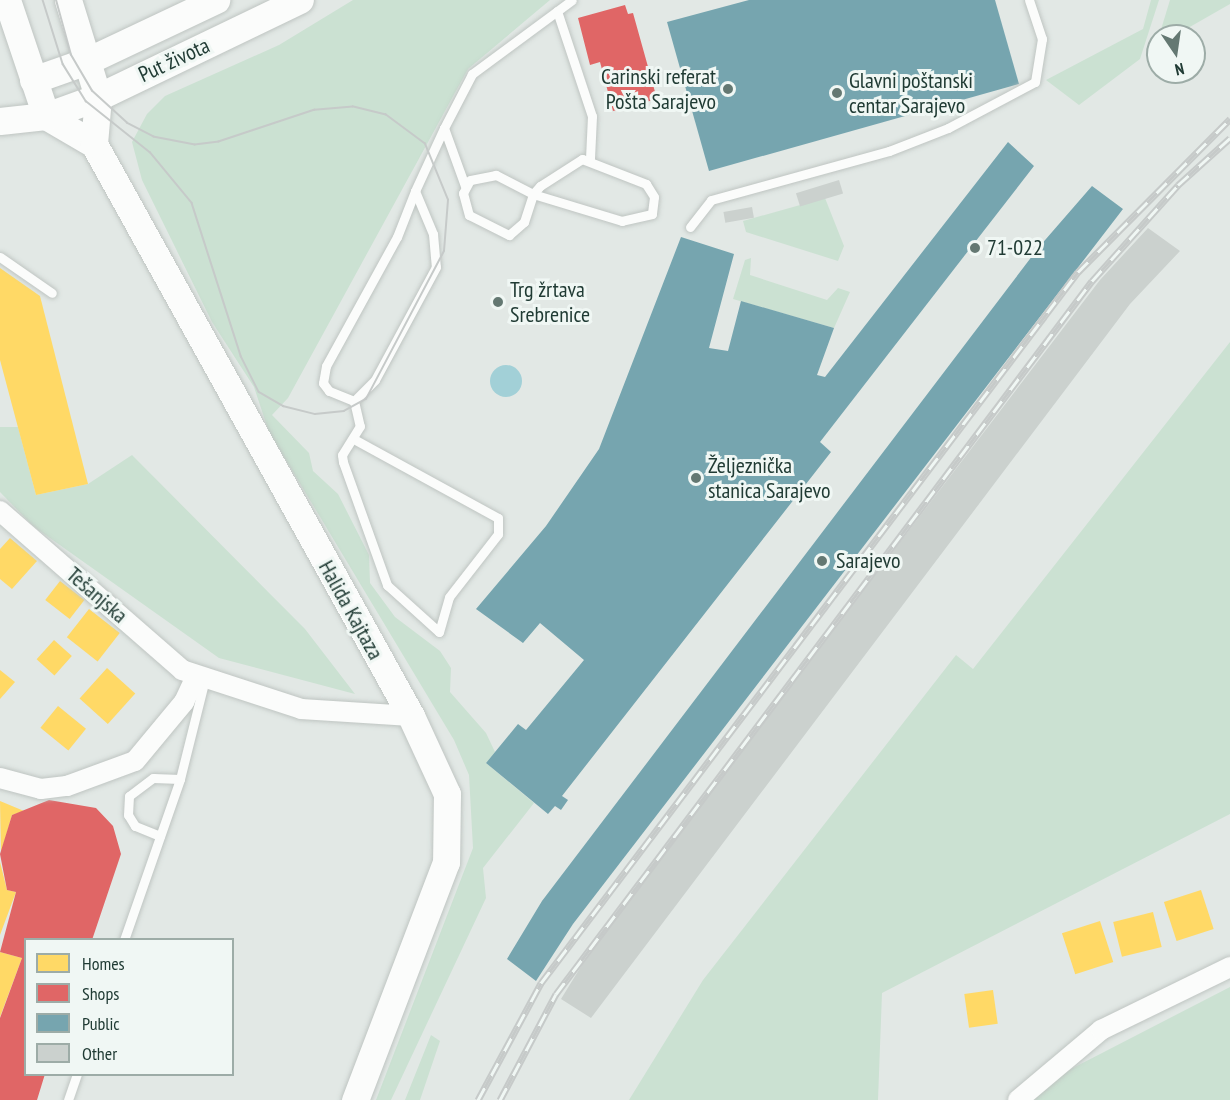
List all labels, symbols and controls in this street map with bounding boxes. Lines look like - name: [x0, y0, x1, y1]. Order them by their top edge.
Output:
- north arrow: [1146, 24, 1206, 84]
- street label: Put života: [134, 32, 214, 88]
- text: N: [1173, 59, 1186, 80]
- place label: Carinski referat Pošta Sarajevo: [601, 63, 716, 114]
- place label: Glavni poštanski centar Sarajevo: [849, 67, 973, 118]
- marker: Carinski referat Pošta Sarajevo: [721, 82, 735, 96]
- marker: Glavni poštanski centar Sarajevo: [830, 86, 844, 100]
- place label: 71-022: [987, 235, 1043, 261]
- marker: 71-022: [968, 241, 982, 255]
- place label: Trg žrtava Srebrenice: [510, 276, 590, 328]
- marker: Trg žrtava Srebrenice: [491, 295, 505, 309]
- place label: Željeznička stanica Sarajevo: [708, 452, 831, 504]
- marker: Željeznička stanica Sarajevo: [689, 471, 703, 485]
- place label: Sarajevo: [836, 548, 901, 574]
- marker: Sarajevo: [813, 552, 831, 570]
- street label: Halida Kajtaza: [313, 556, 389, 664]
- street label: Tešanjska: [61, 561, 133, 629]
- legend: [24, 938, 234, 1076]
- text: Homes: [82, 952, 125, 975]
- text: Shops: [82, 982, 119, 1005]
- text: Public: [82, 1012, 120, 1035]
- text: Other: [82, 1042, 117, 1065]

